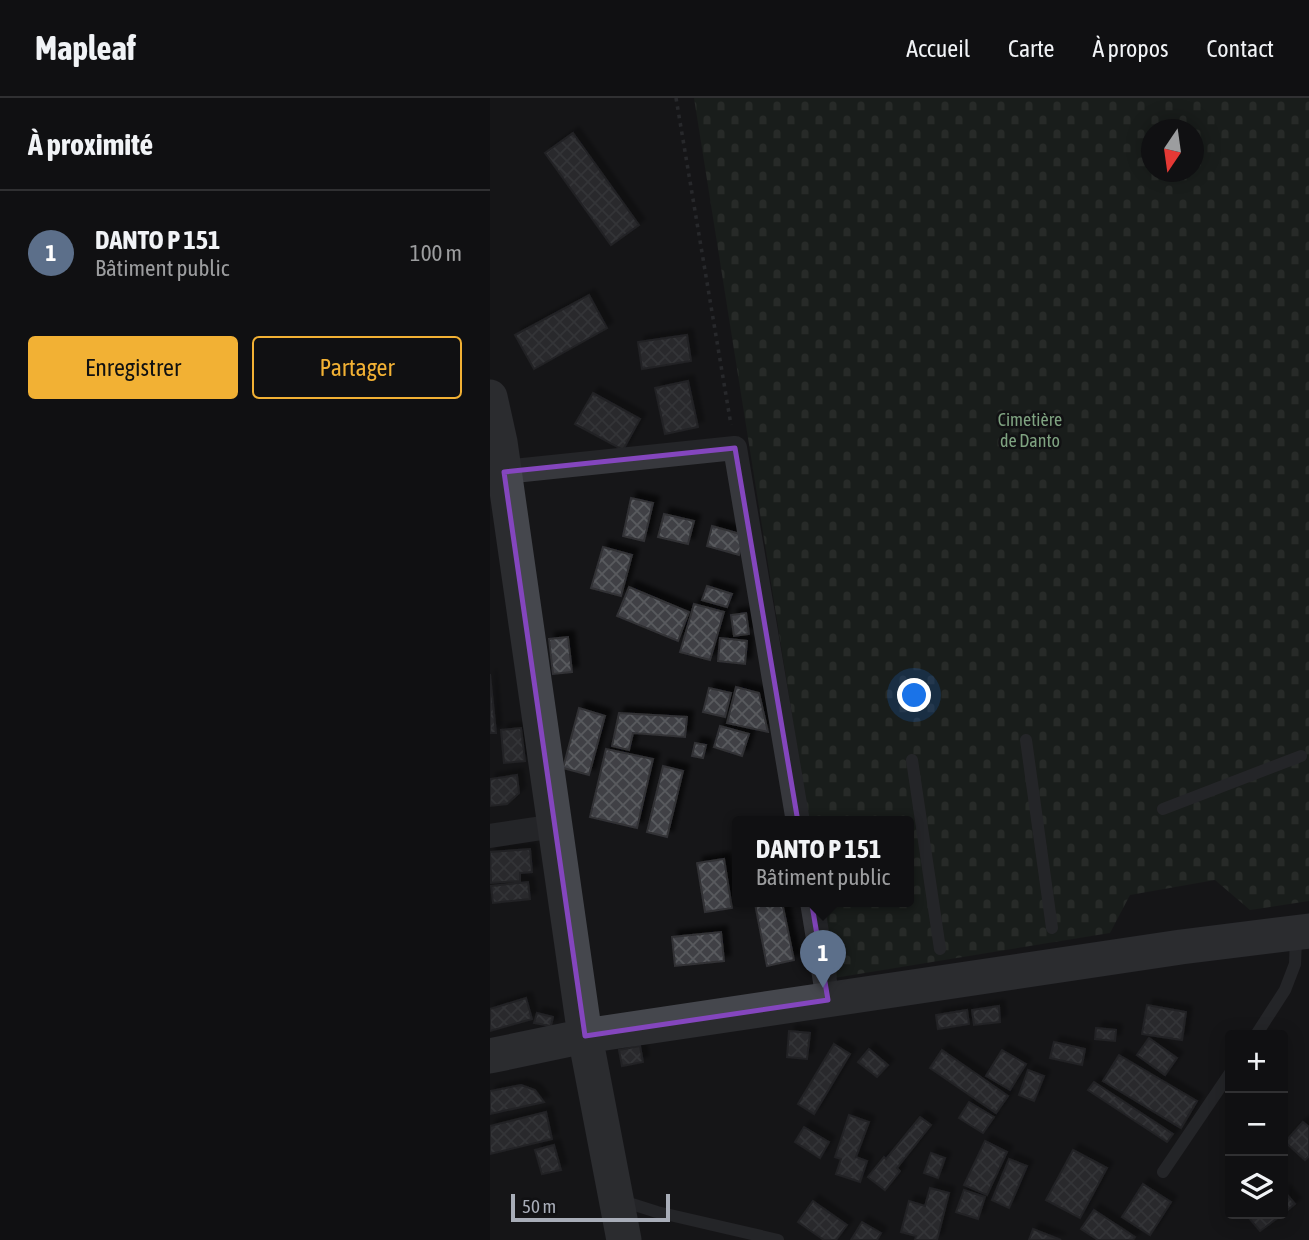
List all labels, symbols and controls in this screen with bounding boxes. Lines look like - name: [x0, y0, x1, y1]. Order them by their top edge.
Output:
- text: Mapleaf: [35, 29, 136, 67]
- text: Accueil: [906, 35, 970, 62]
- text: Carte: [1008, 35, 1054, 62]
- text: À propos: [1092, 35, 1168, 62]
- text: Contact: [1206, 35, 1274, 62]
- north arrow: [1141, 119, 1204, 182]
- text: À proximité: [28, 127, 153, 161]
- text: DANTO P 151: [95, 225, 220, 255]
- text: 1: [46, 240, 56, 266]
- text: 100 m: [410, 240, 462, 266]
- text: Bâtiment public: [95, 255, 229, 281]
- button: Enregistrer: [28, 336, 238, 399]
- button: Partager: [252, 336, 462, 399]
- park label: Cimetière de Danto: [998, 409, 1062, 451]
- your location: [897, 678, 931, 712]
- popup: [732, 816, 914, 907]
- text: DANTO P 151: [756, 834, 881, 864]
- text: Bâtiment public: [756, 864, 890, 890]
- pin: 1: [800, 930, 846, 988]
- map controls: [1225, 1030, 1288, 1219]
- button: +: [1225, 1030, 1288, 1093]
- button: −: [1225, 1093, 1288, 1156]
- button: layers: [1225, 1156, 1288, 1219]
- scale bar: [511, 1191, 670, 1223]
- text: 50 m: [522, 1195, 556, 1217]

